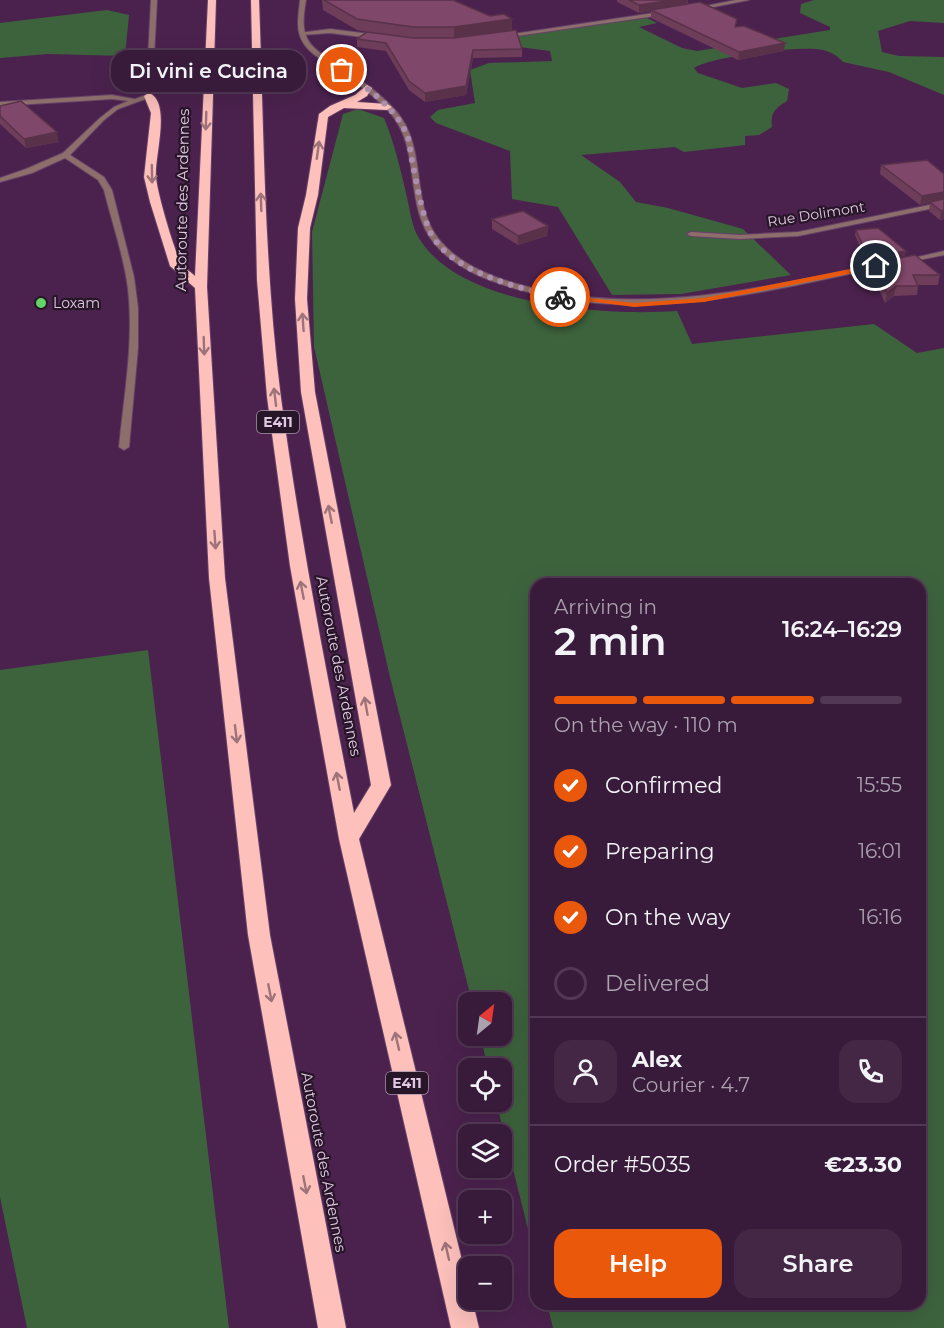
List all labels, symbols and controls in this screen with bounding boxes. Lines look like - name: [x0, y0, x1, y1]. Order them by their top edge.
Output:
- pin: [316, 44, 367, 95]
- callout: Di vini e Cucina: [111, 49, 306, 91]
- icon: bag: [325, 53, 358, 86]
- text: Di vini e Cucina: [129, 59, 288, 83]
- street label: Autoroute des Ardennes: [171, 108, 193, 292]
- one-way arrow: [200, 111, 212, 131]
- one-way arrow: [313, 140, 324, 160]
- one-way arrow: [146, 163, 157, 183]
- one-way arrow: [255, 193, 266, 213]
- street label: Rue Dolimont: [766, 197, 866, 231]
- pin: [850, 240, 901, 291]
- icon: home: [859, 249, 892, 282]
- courier: [530, 267, 590, 327]
- icon: bike: [544, 281, 577, 314]
- place label: Loxam: [53, 294, 100, 312]
- marker: Loxam: [34, 296, 48, 310]
- one-way arrow: [297, 312, 308, 332]
- one-way arrow: [198, 335, 209, 355]
- one-way arrow: [269, 387, 280, 407]
- road number: E411: [257, 411, 299, 433]
- one-way arrow: [324, 505, 335, 525]
- one-way arrow: [210, 530, 221, 550]
- street label: Autoroute des Ardennes: [312, 574, 366, 758]
- one-way arrow: [296, 580, 307, 600]
- text: Arriving in: [554, 595, 657, 619]
- text: 16:24–16:29: [782, 616, 902, 643]
- text: 2 min: [554, 617, 667, 665]
- one-way arrow: [360, 697, 371, 716]
- text: On the way · 110 m: [554, 713, 738, 737]
- one-way arrow: [230, 724, 241, 744]
- icon: check: [554, 769, 587, 802]
- one-way arrow: [332, 772, 343, 792]
- text: Confirmed: [605, 772, 722, 799]
- text: 15:55: [857, 773, 902, 797]
- icon: check: [554, 835, 587, 868]
- text: Preparing: [605, 838, 714, 865]
- text: 16:01: [858, 839, 902, 863]
- icon: check: [554, 901, 587, 934]
- text: On the way: [605, 904, 730, 931]
- text: 16:16: [859, 905, 902, 929]
- text: Delivered: [605, 970, 710, 997]
- one-way arrow: [265, 983, 276, 1002]
- north arrow: [458, 992, 512, 1046]
- map controls: [458, 992, 512, 1310]
- one-way arrow: [390, 1031, 402, 1050]
- button: person: [554, 1040, 617, 1103]
- button: phone: [839, 1040, 902, 1103]
- text: Alex: [632, 1046, 682, 1073]
- button: locate: [458, 1058, 512, 1112]
- street label: Autoroute des Ardennes: [297, 1070, 351, 1254]
- road number: E411: [386, 1072, 428, 1094]
- text: Courier · 4.7: [632, 1073, 750, 1097]
- button: layers: [458, 1124, 512, 1178]
- text: Order #5035: [554, 1151, 691, 1178]
- text: €23.30: [824, 1151, 902, 1178]
- one-way arrow: [300, 1174, 311, 1194]
- button: +: [458, 1190, 512, 1244]
- button: Help: [554, 1229, 722, 1298]
- button: Share: [734, 1229, 902, 1298]
- one-way arrow: [440, 1241, 452, 1260]
- button: −: [458, 1256, 512, 1310]

